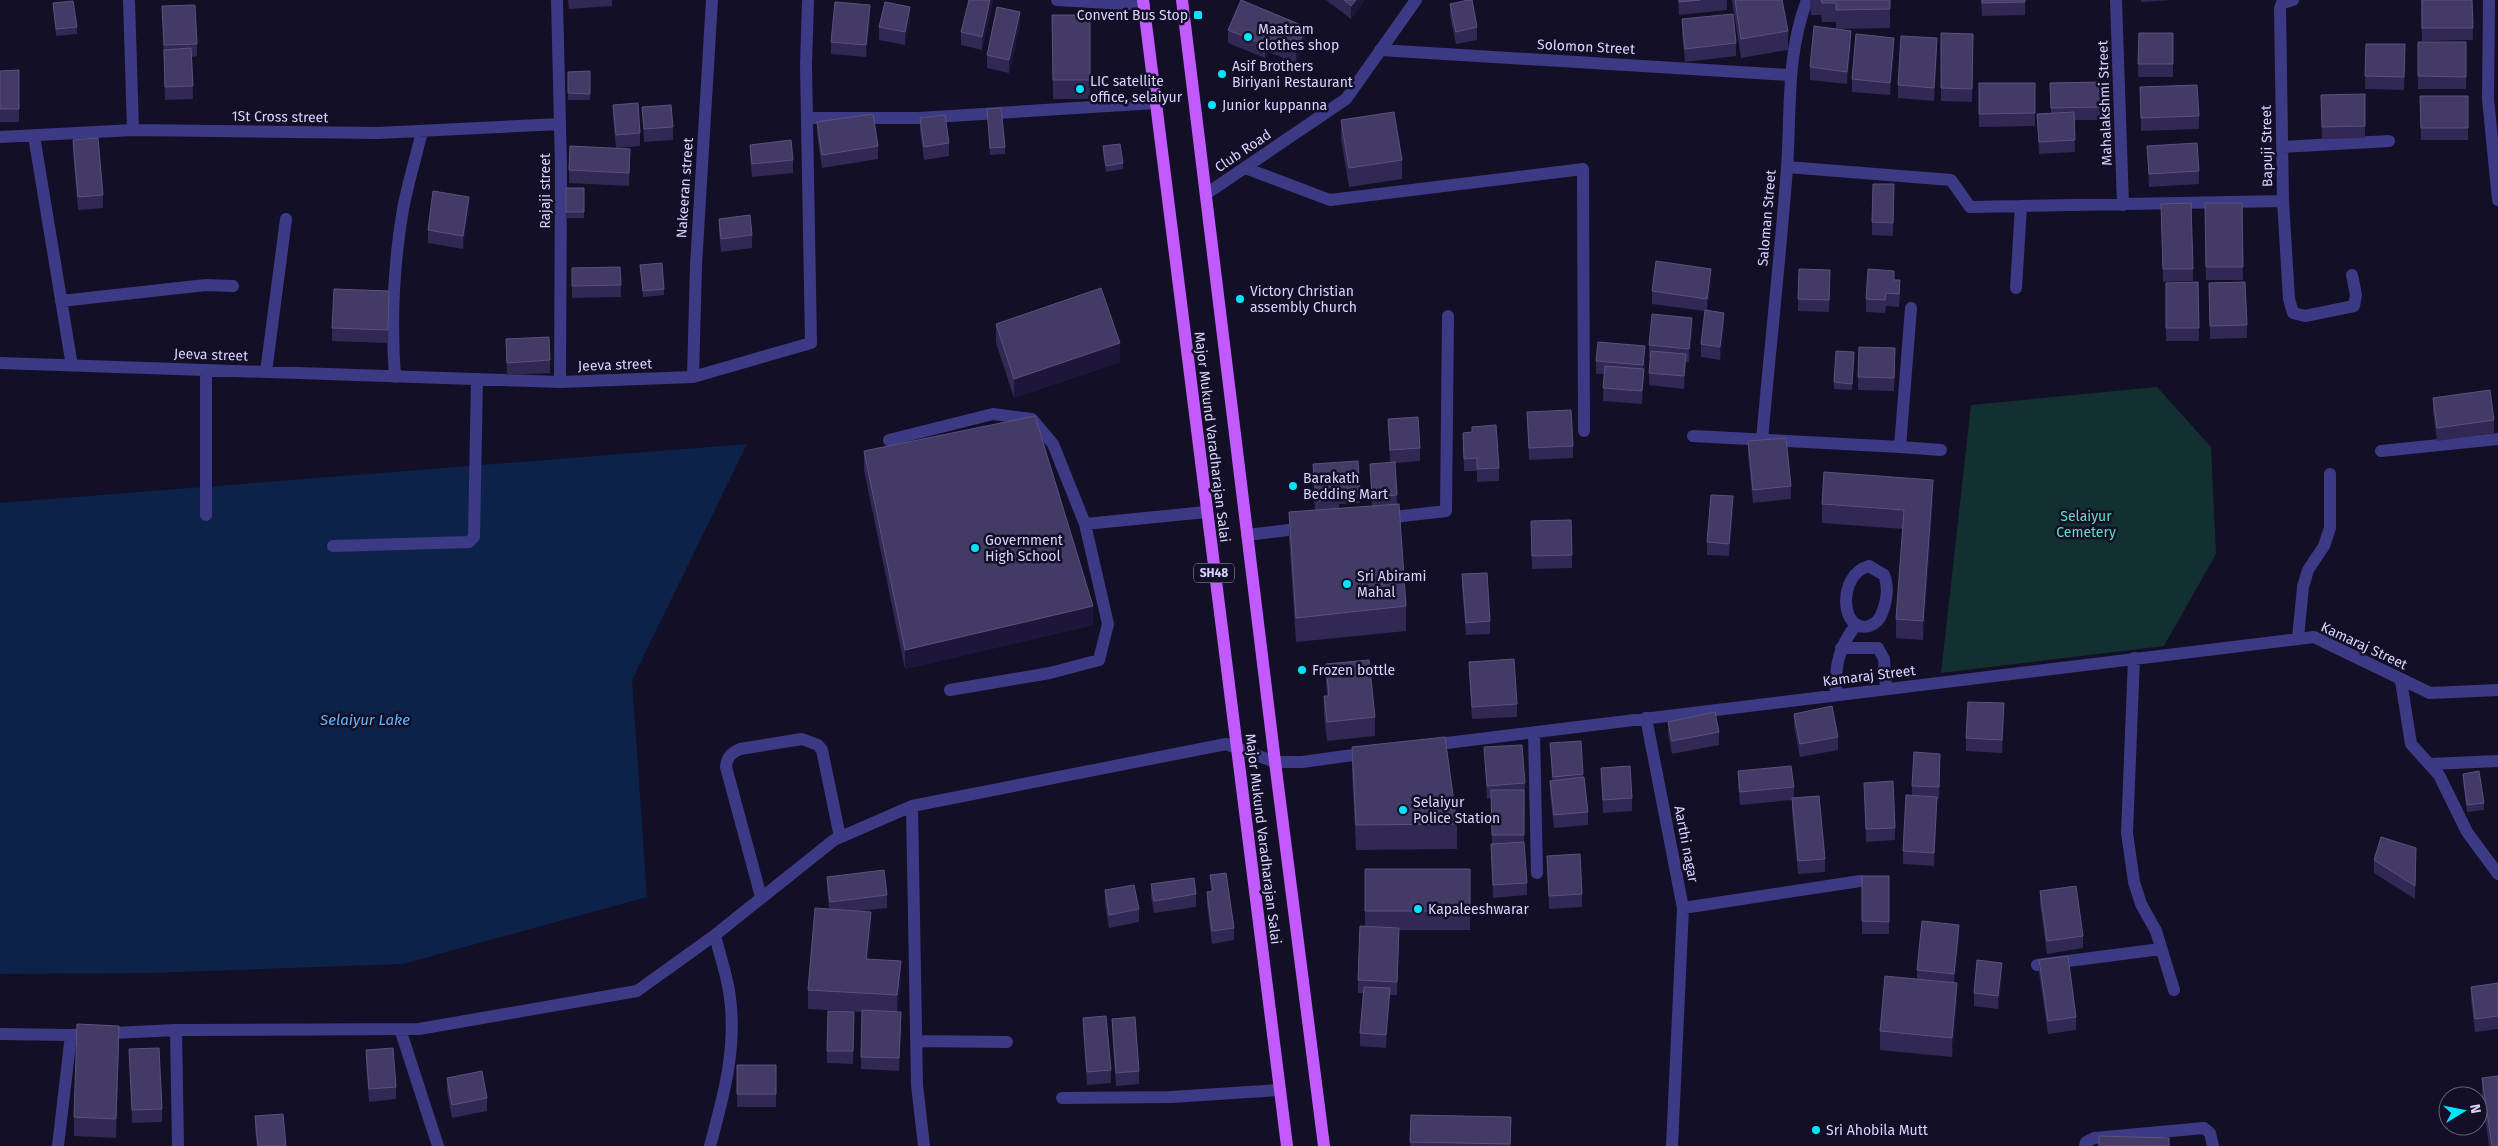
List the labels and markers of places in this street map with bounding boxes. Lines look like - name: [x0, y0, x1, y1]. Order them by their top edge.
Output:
- place label: Convent Bus Stop: [1077, 7, 1188, 24]
- marker: Convent Bus Stop: [1192, 9, 1204, 21]
- place label: Maatram clothes shop: [1258, 21, 1339, 54]
- marker: Maatram clothes shop: [1242, 31, 1254, 43]
- place label: Asif Brothers Biriyani Restaurant: [1232, 58, 1354, 91]
- marker: Asif Brothers Biriyani Restaurant: [1216, 68, 1228, 80]
- place label: LIC satellite office, selaiyur: [1090, 73, 1183, 106]
- marker: LIC satellite office, selaiyur: [1074, 83, 1086, 95]
- place label: Junior kuppanna: [1222, 97, 1327, 114]
- marker: Junior kuppanna: [1206, 99, 1218, 111]
- place label: Victory Christian assembly Church: [1250, 283, 1357, 316]
- marker: Victory Christian assembly Church: [1234, 293, 1246, 305]
- place label: Barakath Bedding Mart: [1303, 470, 1389, 503]
- marker: Barakath Bedding Mart: [1287, 480, 1299, 492]
- place label: Government High School: [985, 532, 1064, 565]
- marker: Government High School: [969, 542, 981, 554]
- place label: Sri Abirami Mahal: [1357, 568, 1426, 601]
- marker: Sri Abirami Mahal: [1341, 578, 1353, 590]
- place label: Frozen bottle: [1312, 662, 1395, 679]
- marker: Frozen bottle: [1296, 664, 1308, 676]
- place label: Selaiyur Police Station: [1413, 794, 1500, 827]
- marker: Selaiyur Police Station: [1397, 804, 1409, 816]
- place label: Kapaleeshwarar: [1428, 901, 1529, 918]
- marker: Kapaleeshwarar: [1412, 903, 1424, 915]
- place label: Sri Ahobila Mutt: [1826, 1122, 1929, 1139]
- marker: Sri Ahobila Mutt: [1810, 1124, 1822, 1136]

